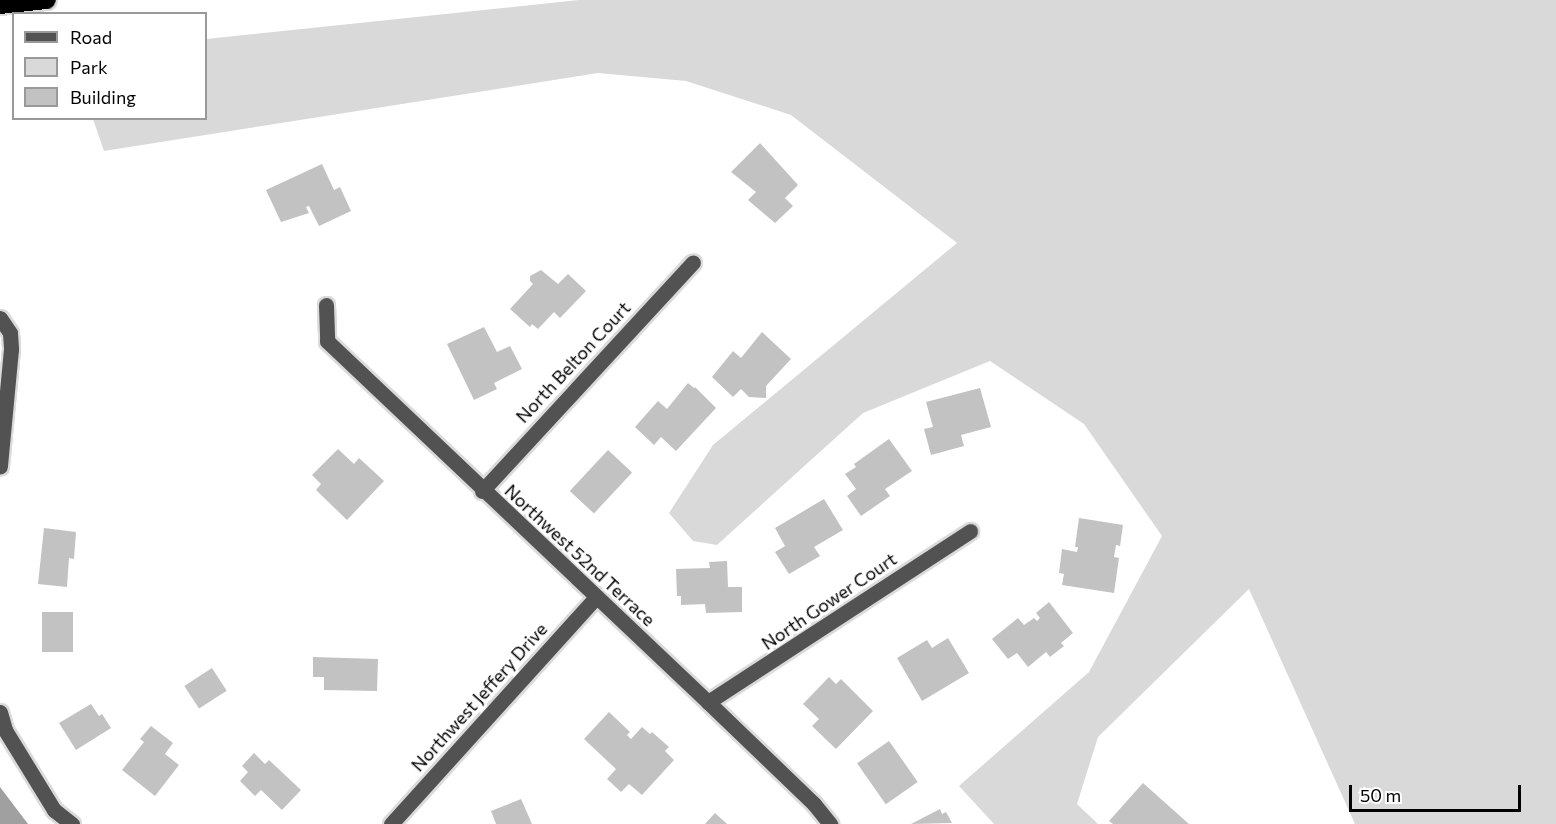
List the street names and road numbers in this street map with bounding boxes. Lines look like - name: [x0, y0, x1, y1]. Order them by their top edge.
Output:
- street label: North Belton Court: [511, 297, 635, 427]
- street label: Northwest 52nd Terrace: [500, 480, 660, 630]
- street label: North Gower Court: [757, 548, 901, 654]
- street label: Northwest Jeffery Drive: [407, 618, 551, 776]

